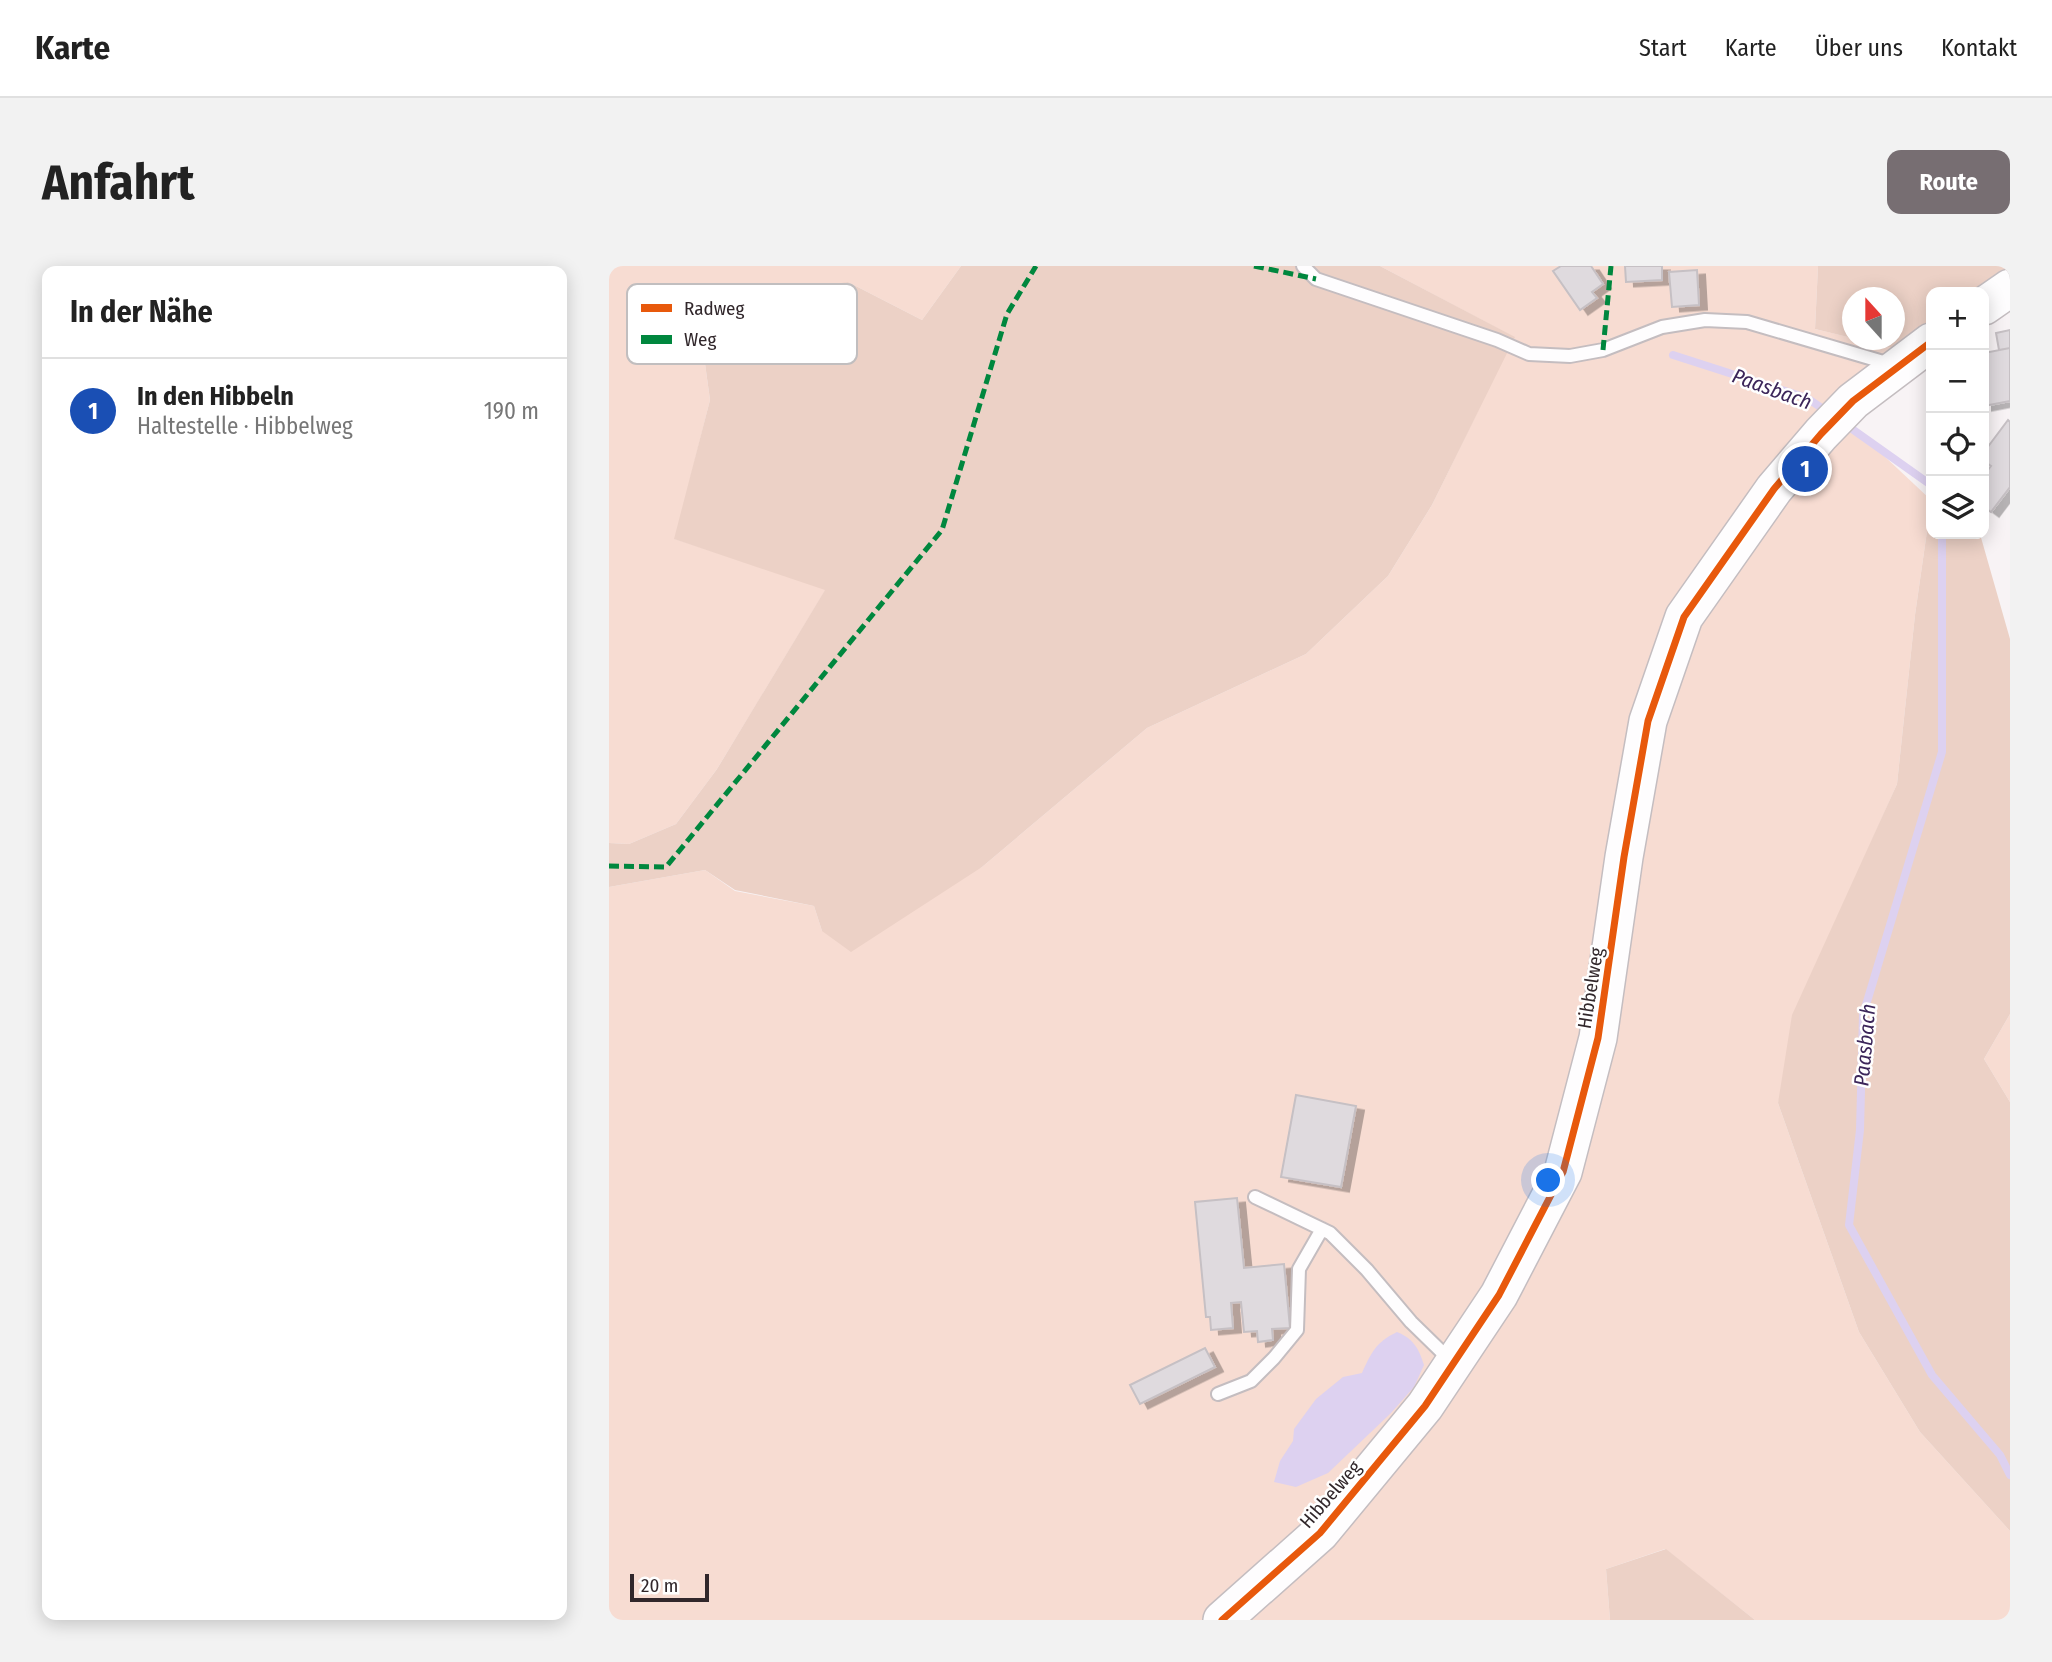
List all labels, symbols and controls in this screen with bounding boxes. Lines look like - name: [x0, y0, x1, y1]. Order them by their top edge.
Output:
- text: Karte: [35, 28, 110, 68]
- text: Start: [1639, 34, 1687, 62]
- text: Karte: [1725, 34, 1777, 62]
- text: Über uns: [1815, 34, 1903, 62]
- text: Kontakt: [1941, 34, 2017, 62]
- button: Route: [1887, 150, 2010, 214]
- text: Anfahrt: [42, 153, 195, 212]
- legend: [627, 284, 857, 364]
- north arrow: [1842, 287, 1905, 350]
- map controls: [1926, 287, 1989, 539]
- button: +: [1926, 287, 1989, 350]
- text: In der Nähe: [70, 294, 213, 330]
- text: Radweg: [684, 297, 744, 320]
- text: Weg: [684, 328, 716, 351]
- button: −: [1926, 350, 1989, 413]
- water label: Paasbach: [1729, 363, 1815, 415]
- text: In den Hibbeln: [137, 381, 294, 412]
- text: 1: [88, 397, 98, 425]
- text: 190 m: [484, 397, 539, 425]
- text: Haltestelle · Hibbelweg: [137, 412, 353, 440]
- button: locate: [1926, 413, 1989, 476]
- pin: 1: [1782, 443, 1828, 495]
- button: layers: [1926, 476, 1989, 539]
- street label: Hibbelweg: [1573, 946, 1608, 1030]
- water label: Paasbach: [1848, 1003, 1882, 1087]
- your location: [1531, 1163, 1565, 1197]
- street label: Hibbelweg: [1295, 1456, 1366, 1533]
- scale bar: [630, 1571, 709, 1603]
- text: 20 m: [641, 1574, 678, 1597]

